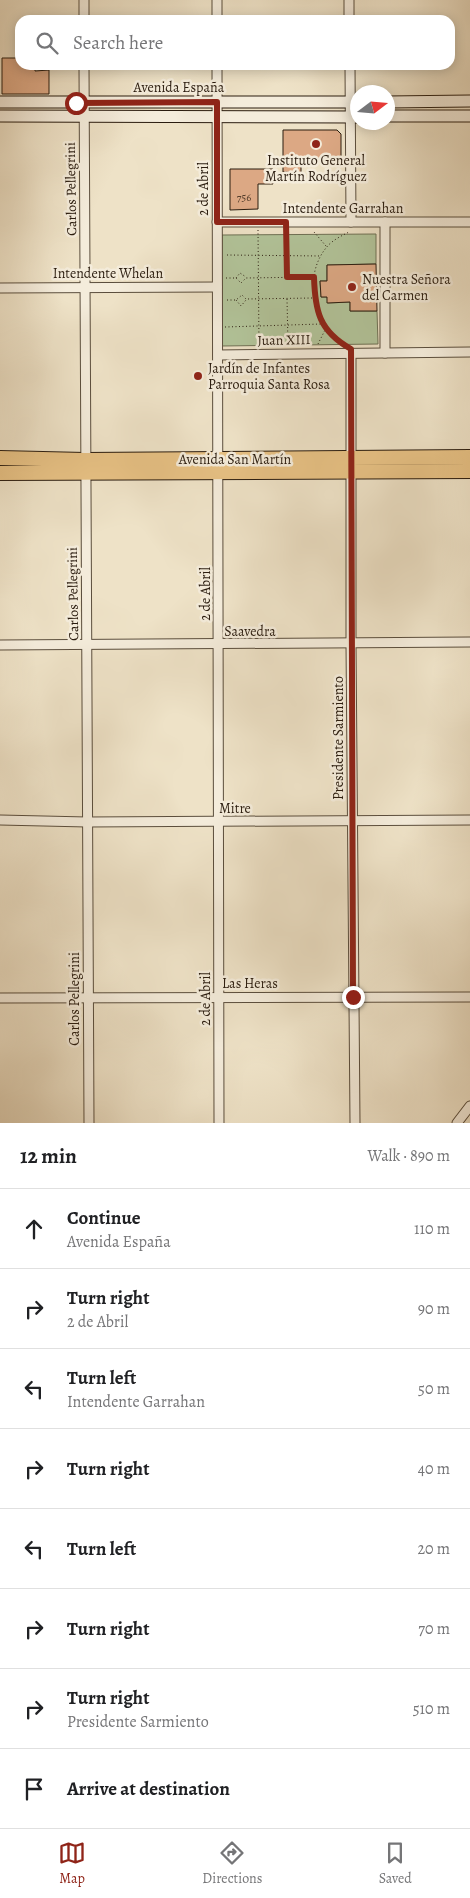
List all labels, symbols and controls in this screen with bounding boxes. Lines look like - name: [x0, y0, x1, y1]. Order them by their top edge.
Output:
- search box: [15, 15, 455, 70]
- icon: search: [33, 29, 61, 57]
- text: Search here: [73, 30, 163, 56]
- street label: Avenida España: [133, 78, 225, 97]
- north arrow: [350, 85, 395, 130]
- route start: [65, 92, 88, 115]
- marker: Instituto General Martín Rodríguez: [310, 138, 322, 150]
- street label: Carlos Pellegrini: [61, 142, 81, 236]
- place label: Instituto General Martín Rodríguez: [265, 151, 367, 186]
- street label: 2 de Abril: [194, 162, 213, 216]
- house number: 756: [237, 190, 251, 205]
- street label: Intendente Garrahan: [283, 199, 404, 218]
- street label: Intendente Whelan: [53, 264, 164, 283]
- place label: Nuestra Señora del Carmen: [362, 270, 451, 305]
- marker: Nuestra Señora del Carmen: [346, 281, 358, 293]
- street label: Juan XIII: [257, 330, 311, 350]
- place label: Jardín de Infantes Parroquia Santa Rosa: [208, 359, 331, 394]
- marker: Jardín de Infantes Parroquia Santa Rosa: [192, 370, 204, 382]
- street label: Avenida San Martín: [178, 450, 292, 469]
- street label: Carlos Pellegrini: [63, 547, 83, 641]
- street label: 2 de Abril: [196, 567, 215, 621]
- street label: Saavedra: [224, 622, 276, 641]
- street label: Presidente Sarmiento: [329, 676, 348, 800]
- street label: Mitre: [219, 799, 251, 818]
- street label: Carlos Pellegrini: [65, 952, 84, 1046]
- street label: 2 de Abril: [196, 972, 215, 1026]
- street label: Las Heras: [222, 974, 278, 993]
- route end: [342, 986, 365, 1009]
- text: 12 min: [20, 1142, 77, 1170]
- text: Walk · 890 m: [368, 1145, 450, 1167]
- text: Continue: [67, 1205, 141, 1231]
- icon: ahead: [20, 1215, 48, 1243]
- text: 110 m: [414, 1218, 450, 1240]
- text: Avenida España: [67, 1231, 171, 1253]
- text: Turn right: [67, 1285, 149, 1311]
- icon: right: [20, 1295, 48, 1323]
- text: 90 m: [418, 1298, 450, 1320]
- text: 2 de Abril: [67, 1311, 128, 1333]
- text: Turn left: [67, 1365, 136, 1391]
- icon: left: [20, 1375, 48, 1403]
- text: 50 m: [418, 1378, 450, 1400]
- text: Intendente Garrahan: [67, 1391, 205, 1413]
- icon: right: [20, 1455, 48, 1483]
- text: Turn right: [67, 1456, 149, 1482]
- text: 40 m: [418, 1458, 450, 1480]
- icon: left: [20, 1535, 48, 1563]
- text: Turn left: [67, 1536, 136, 1562]
- text: 20 m: [417, 1538, 450, 1560]
- icon: right: [20, 1615, 48, 1643]
- text: Turn right: [67, 1616, 149, 1642]
- text: 70 m: [418, 1618, 450, 1640]
- text: Turn right: [67, 1685, 149, 1711]
- icon: right: [20, 1695, 48, 1723]
- text: 510 m: [413, 1698, 450, 1720]
- text: Presidente Sarmiento: [67, 1711, 209, 1733]
- icon: arrive: [20, 1775, 48, 1803]
- text: Arrive at destination: [67, 1776, 230, 1802]
- tab: Map: [58, 1839, 86, 1888]
- tab: Directions: [202, 1839, 262, 1888]
- tab: Saved: [379, 1839, 412, 1888]

